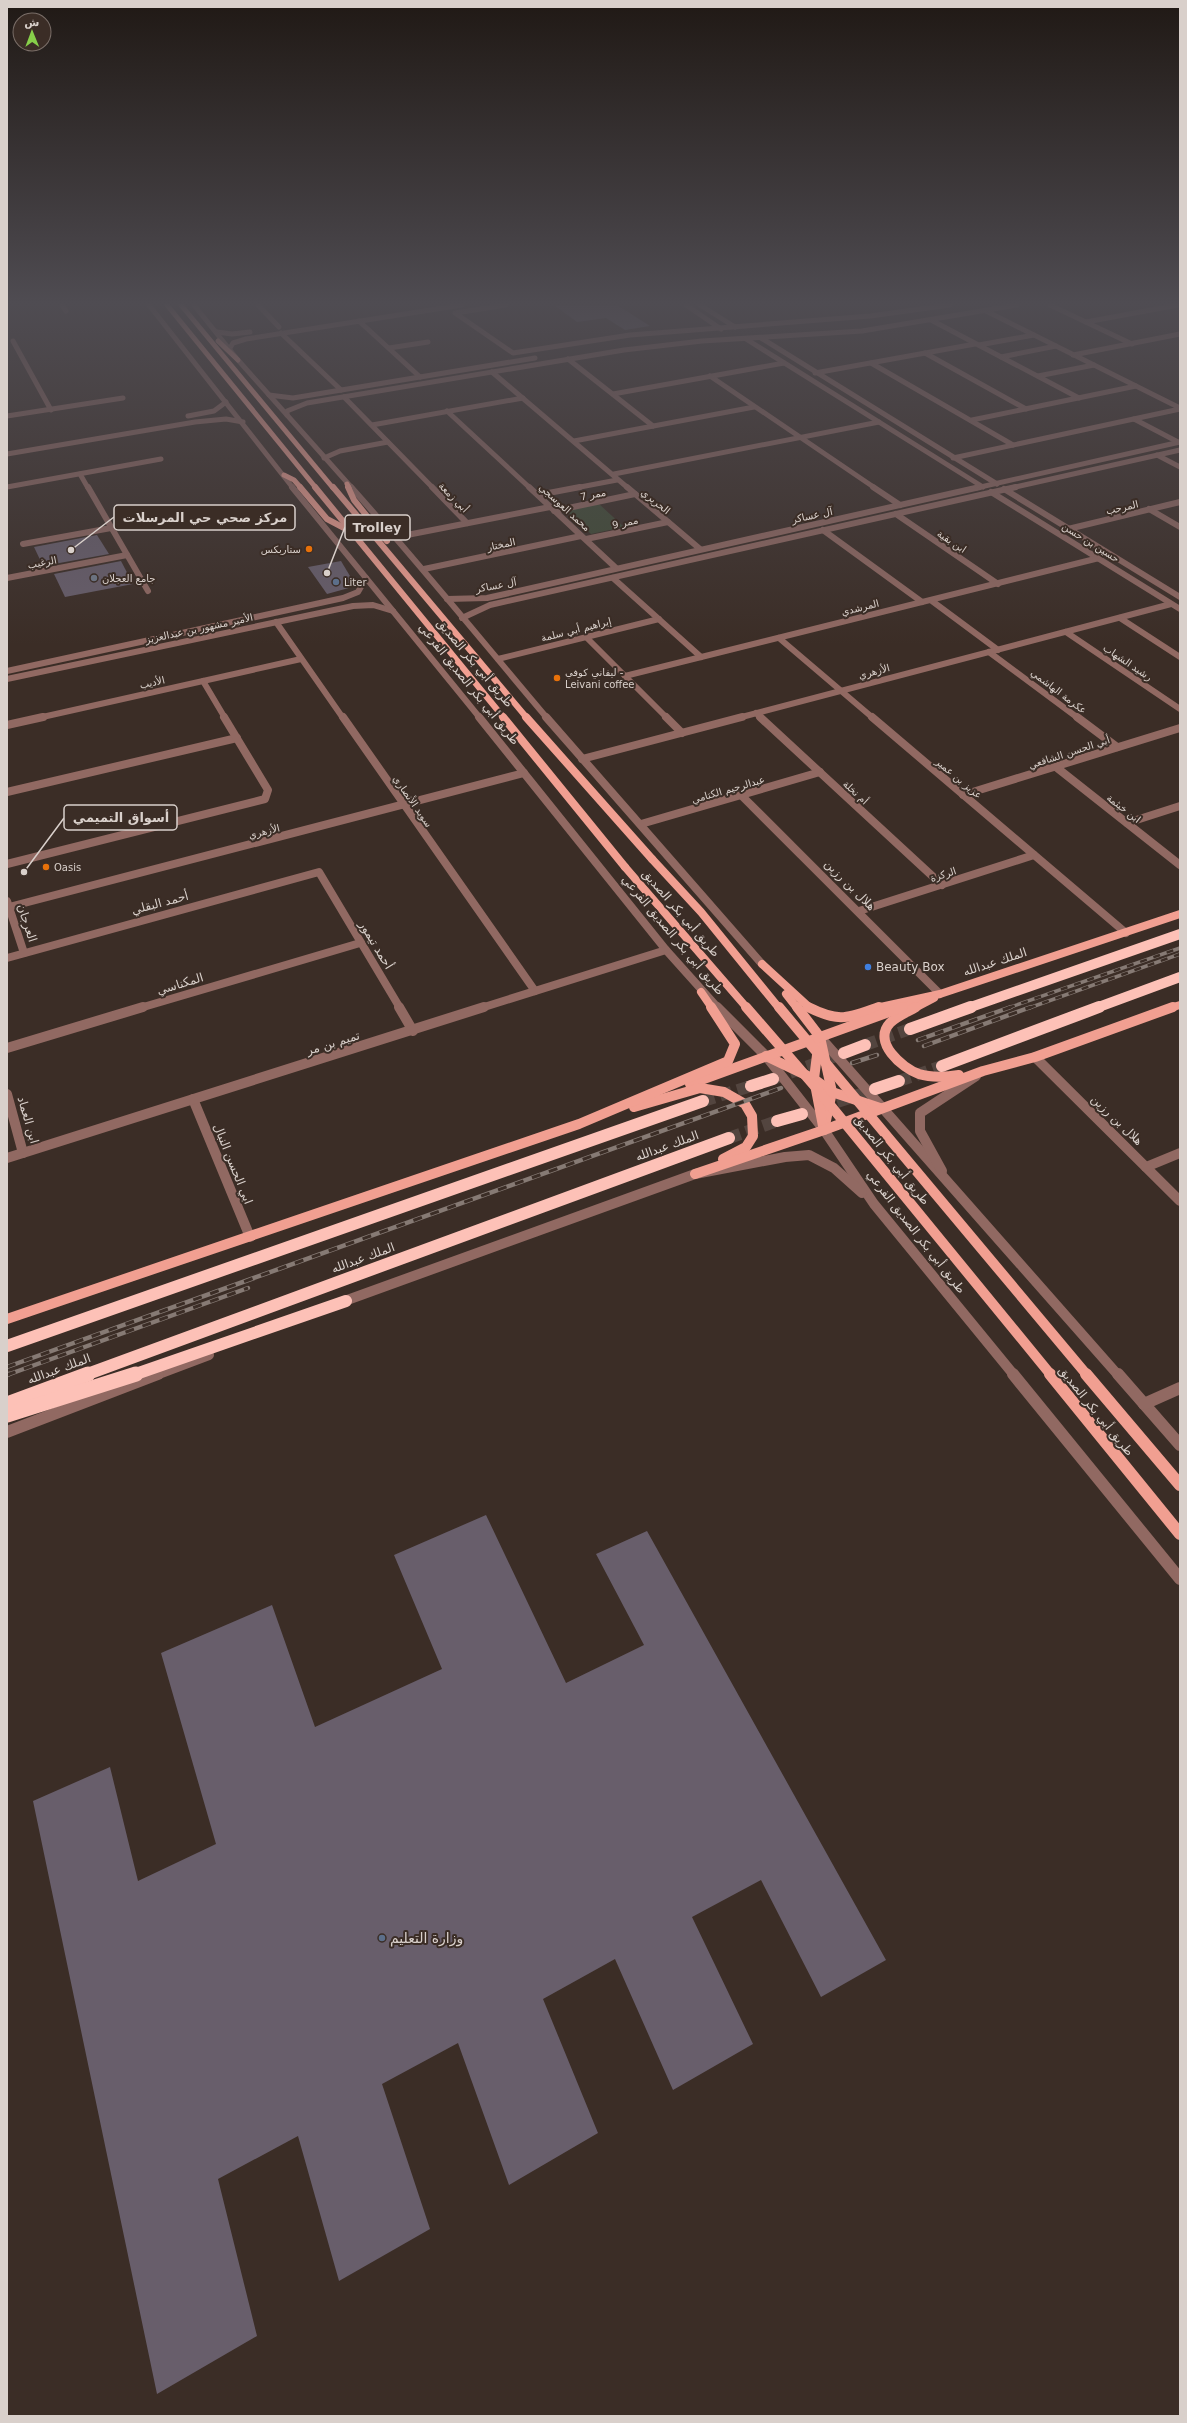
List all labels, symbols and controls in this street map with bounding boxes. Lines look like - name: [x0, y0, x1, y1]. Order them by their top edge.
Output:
- north arrow: [12, 12, 52, 52]
- text: ش: [24, 16, 40, 29]
- street label: أبي زمعة: [436, 479, 471, 515]
- street label: محمد العوسجي: [536, 482, 593, 534]
- street label: الحريري: [638, 486, 672, 517]
- street label: ممر 7: [579, 487, 607, 502]
- street label: المرحب: [1105, 498, 1139, 517]
- callout: مركز صحي حي المرسلات: [114, 505, 295, 530]
- street label: آل عساكر: [790, 505, 835, 525]
- text: مركز صحي حي المرسلات: [123, 510, 287, 525]
- street label: ممر 9: [611, 514, 639, 531]
- callout: Trolley: [345, 515, 410, 540]
- text: Trolley: [353, 520, 402, 535]
- street label: حسين بن حسن: [1060, 520, 1121, 564]
- street label: ابن بقية: [935, 528, 968, 555]
- street label: المختار: [485, 536, 516, 553]
- place label: ستاربكس: [261, 544, 301, 555]
- marker: ستاربكس: [304, 544, 314, 554]
- street label: الرغيب: [27, 554, 58, 571]
- marker: جامع العجلان: [89, 573, 99, 583]
- place label: جامع العجلان: [102, 573, 156, 585]
- street label: آل عساكر: [474, 575, 519, 595]
- marker: Liter: [331, 577, 341, 587]
- place label: Liter: [344, 577, 367, 588]
- street label: المرشدي: [840, 597, 880, 618]
- street label: الأمير مشهور بن عبدالعزيز: [143, 611, 254, 646]
- street label: إبراهيم أبي سلمة: [540, 614, 613, 644]
- street label: طريق أبي بكر الصديق: [433, 615, 517, 711]
- street label: طريق أبي بكر الصديق الفرعي: [415, 620, 523, 748]
- street label: رشيد الشهاب: [1101, 642, 1154, 684]
- street label: الأزهري: [857, 661, 891, 682]
- place label: ليفاني كوفي - Leivani coffee: [565, 667, 634, 690]
- street label: عكرمة الهاشمي: [1028, 667, 1089, 717]
- street label: الأديب: [138, 673, 166, 691]
- marker: ليفاني كوفي - Leivani coffee: [552, 673, 562, 683]
- street label: أبي الحسن الشافعي: [1027, 733, 1112, 772]
- street label: عزيز بن عمير: [933, 755, 984, 801]
- street label: سويد الأنصاري: [390, 773, 435, 830]
- street label: عبدالرحيم الكتامي: [690, 774, 766, 806]
- street label: أم نخلة: [841, 777, 871, 807]
- street label: ابن خيثمة: [1105, 792, 1143, 825]
- callout: أسواق التميمي: [64, 805, 177, 830]
- text: أسواق التميمي: [73, 809, 169, 825]
- street label: الأزهري: [247, 821, 281, 842]
- street label: هلال بن رزين: [821, 857, 878, 914]
- marker: Oasis: [41, 862, 51, 872]
- place label: Oasis: [54, 862, 81, 873]
- street label: الركزة: [929, 865, 958, 884]
- street label: طريق أبي بكر الصديق: [638, 866, 724, 960]
- street label: طريق أبي بكر الصديق الفرعي: [618, 872, 728, 998]
- street label: أحمد البقلي: [130, 888, 190, 917]
- street label: العرجان: [13, 902, 40, 944]
- street label: أحمد تيمور: [355, 917, 397, 972]
- street label: الملك عبدالله: [961, 945, 1029, 979]
- place label: Beauty Box: [876, 960, 945, 974]
- marker: Beauty Box: [863, 962, 873, 972]
- street label: المكناسي: [155, 970, 205, 998]
- street label: تميم بن مر: [304, 1028, 362, 1059]
- street label: هلال بن رزين: [1088, 1092, 1146, 1149]
- street label: ابن العماد: [14, 1095, 41, 1145]
- street label: طريق أبي بكر الصديق: [851, 1112, 933, 1208]
- street label: ابي الحسن النبال: [210, 1122, 256, 1207]
- street label: الملك عبدالله: [633, 1128, 701, 1164]
- street label: طريق أبي بكر الصديق الفرعي: [863, 1167, 969, 1297]
- street label: الملك عبدالله: [329, 1240, 397, 1276]
- street label: الملك عبدالله: [25, 1351, 93, 1387]
- street label: طريق أبي بكر الصديق: [1055, 1363, 1137, 1459]
- place label: وزارة التعليم: [390, 1930, 463, 1947]
- marker: وزارة التعليم: [377, 1933, 387, 1943]

